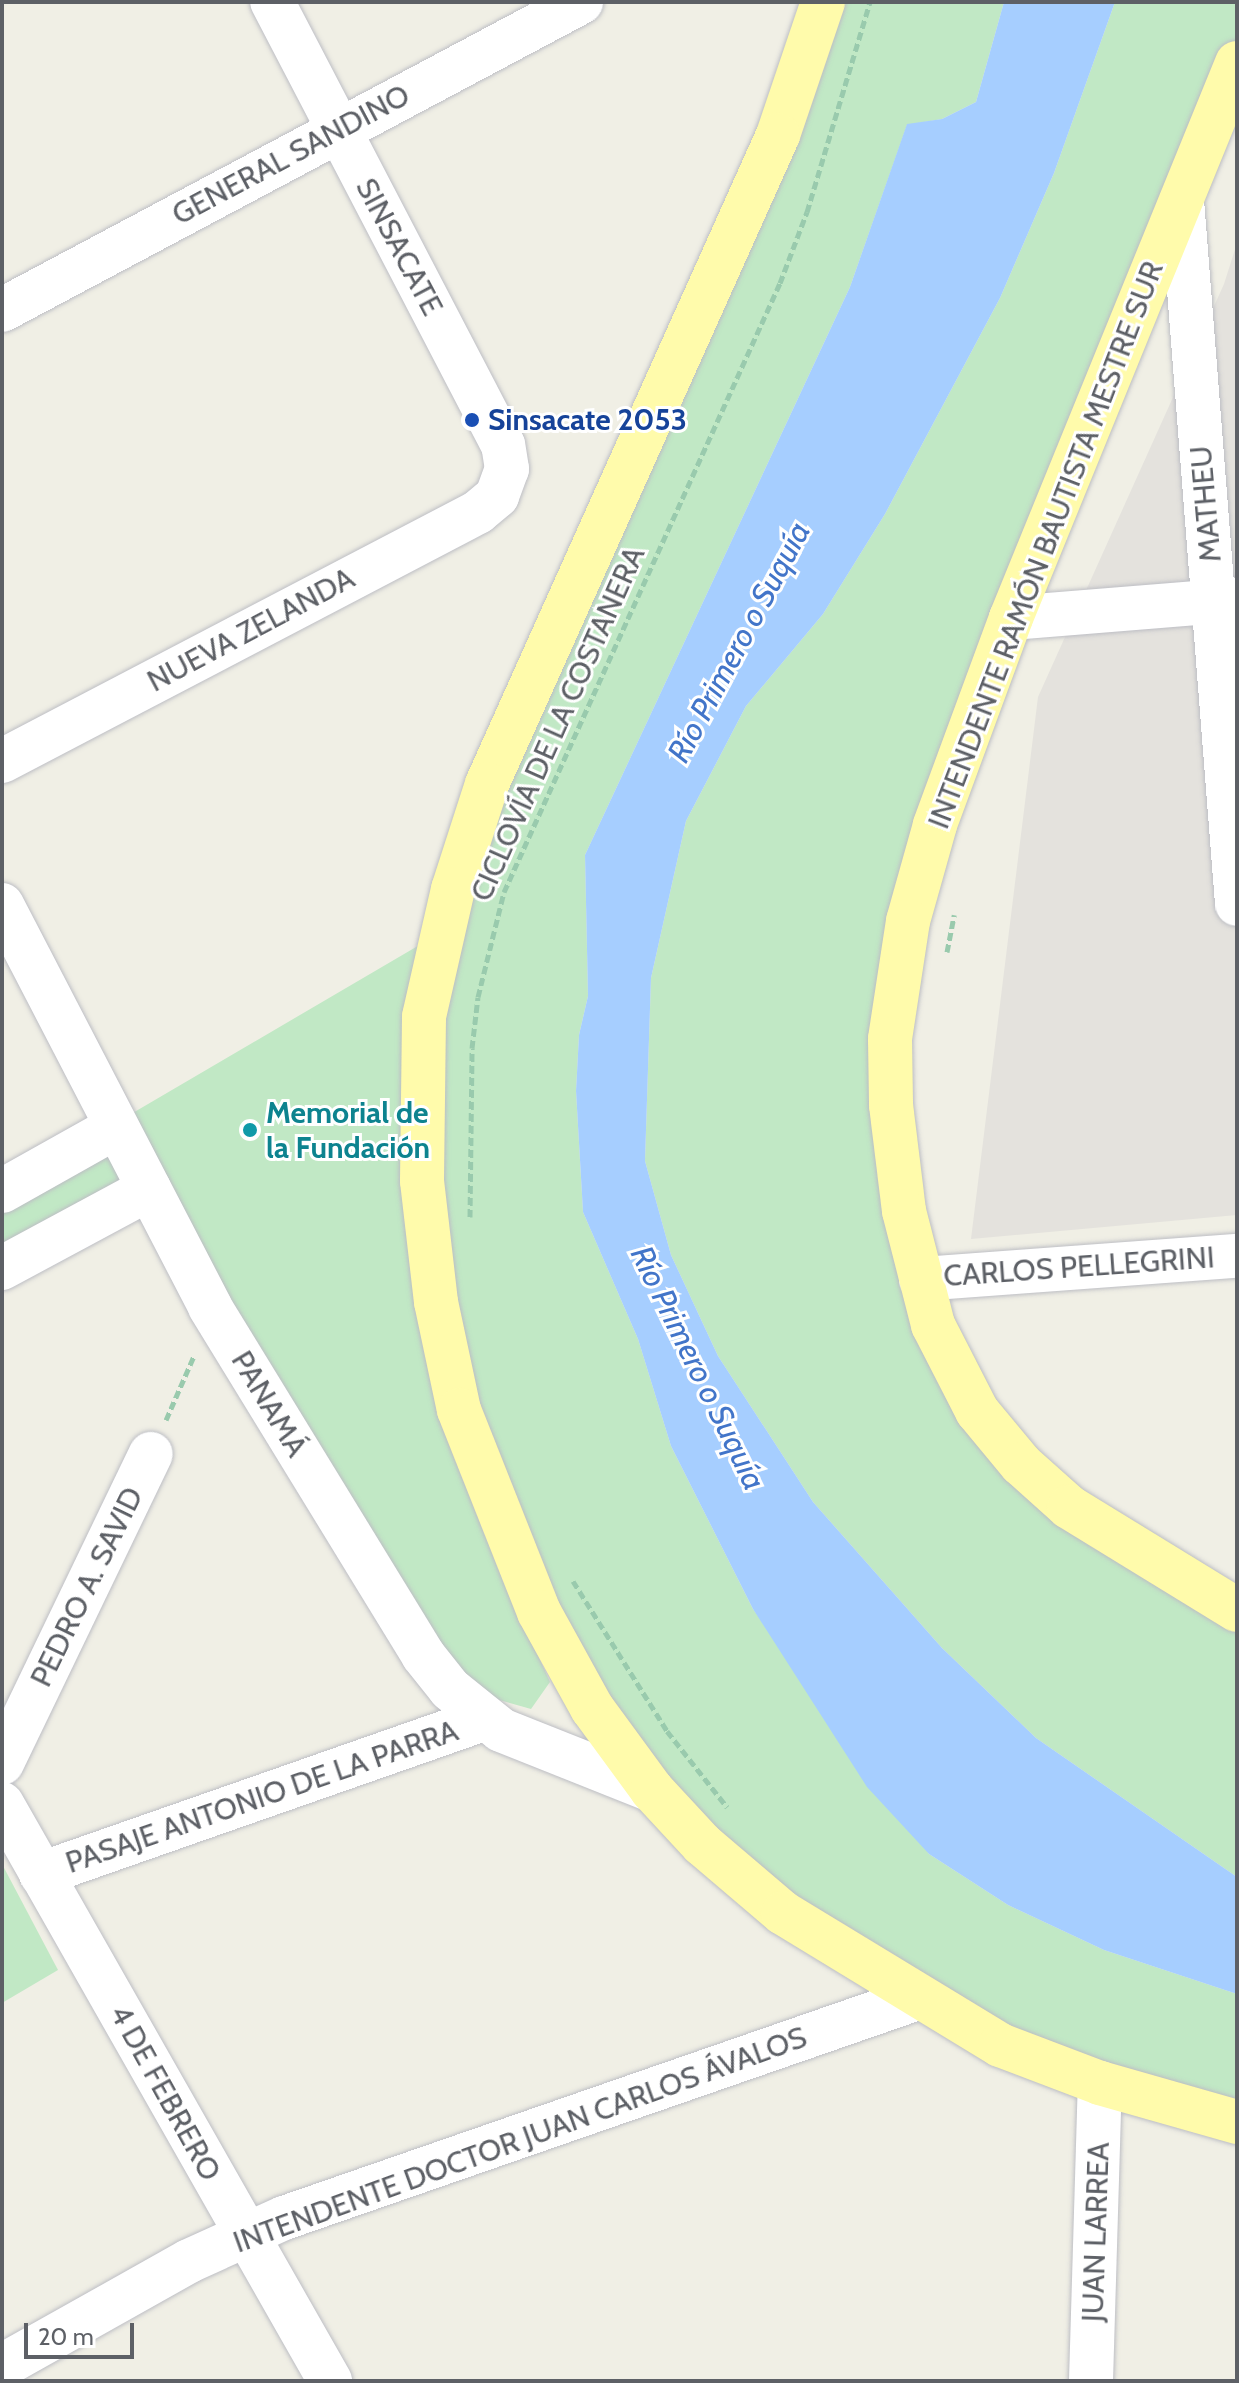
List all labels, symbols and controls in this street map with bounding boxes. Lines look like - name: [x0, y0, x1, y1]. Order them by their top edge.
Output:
- street label: GENERAL SANDINO: [166, 77, 416, 233]
- street label: SINSACATE: [348, 172, 450, 322]
- street label: INTENDENTE RAMÓN BAUTISTA MESTRE SUR: [921, 256, 1171, 834]
- place label: Sinsacate 2053: [488, 402, 687, 438]
- marker: Sinsacate 2053: [463, 411, 481, 429]
- street label: MATHEU: [1183, 444, 1229, 564]
- water label: Río Primero o Suquía: [659, 515, 819, 769]
- street label: CICLOVÍA DE LA COSTANERA: [463, 541, 653, 907]
- street label: NUEVA ZELANDA: [141, 560, 361, 700]
- place label: Memorial de la Fundación: [266, 1095, 430, 1166]
- marker: Memorial de la Fundación: [241, 1121, 259, 1139]
- water label: Río Primero o Suquía: [622, 1240, 774, 1496]
- street label: CARLOS PELLEGRINI: [942, 1240, 1216, 1294]
- street label: PANAMÁ: [223, 1345, 315, 1463]
- street label: PEDRO A. SAVID: [23, 1481, 151, 1693]
- street label: PASAJE ANTONIO DE LA PARRA: [61, 1713, 463, 1881]
- street label: 4 DE FEBRERO: [102, 1999, 228, 2187]
- street label: INTENDENTE DOCTOR JUAN CARLOS ÁVALOS: [229, 2019, 811, 2261]
- street label: JUAN LARREA: [1075, 2141, 1117, 2323]
- scale bar: [28, 2307, 138, 2357]
- text: 20 m: [38, 2322, 94, 2351]

